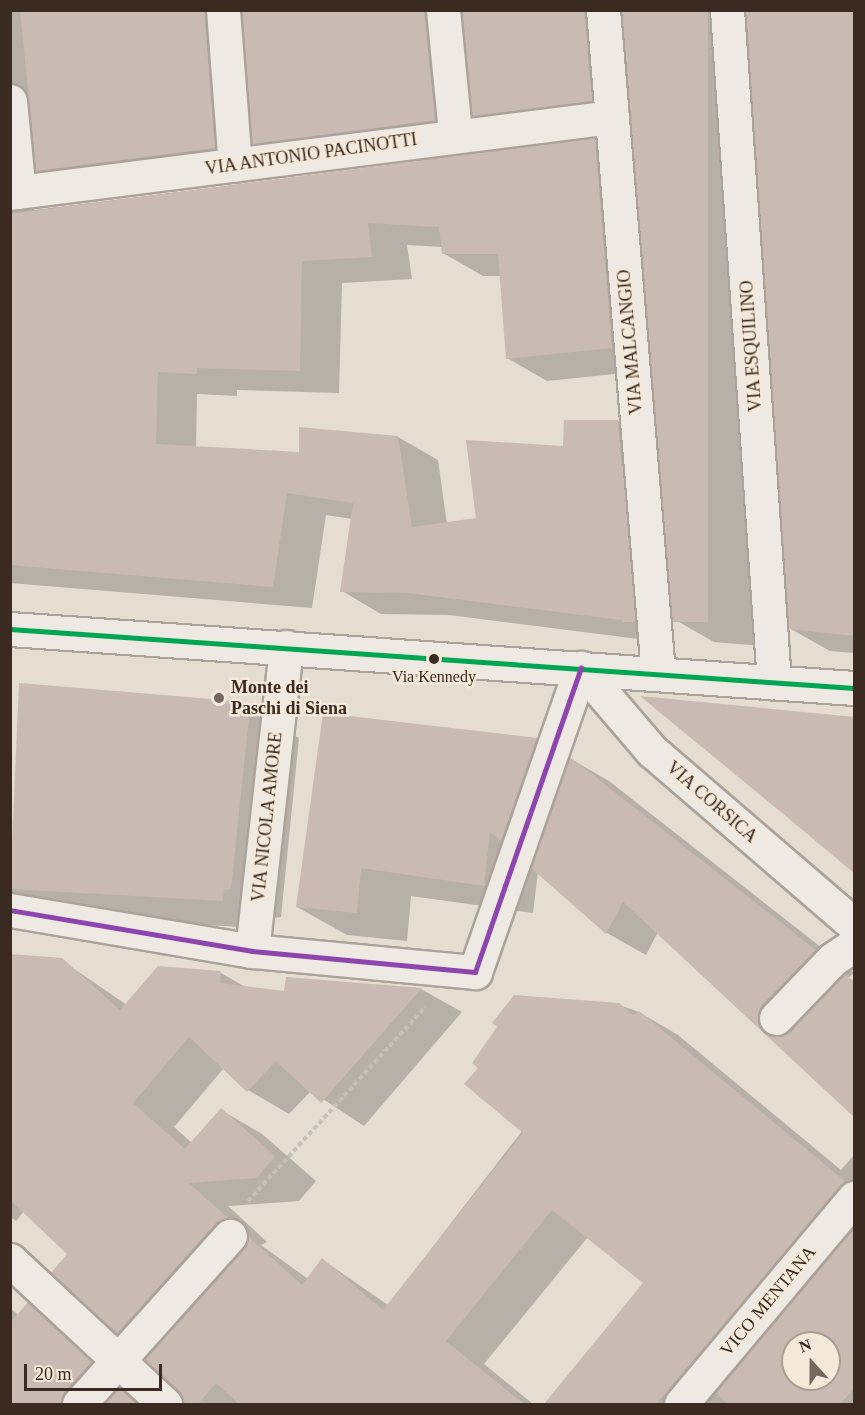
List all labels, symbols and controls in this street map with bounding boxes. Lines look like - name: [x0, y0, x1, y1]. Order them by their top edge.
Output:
- street label: VIA ANTONIO PACINOTTI: [203, 128, 419, 180]
- street label: VIA MALCANGIO: [613, 268, 647, 416]
- street label: VIA ESQUILINO: [736, 279, 766, 413]
- marker: Via Kennedy: [428, 653, 440, 665]
- place label: Via Kennedy: [392, 667, 476, 687]
- place label: Monte dei Paschi di Siena: [231, 677, 347, 720]
- marker: Monte dei Paschi di Siena: [212, 691, 226, 705]
- street label: VIA NICOLA AMORE: [247, 729, 287, 905]
- street label: VIA CORSICA: [662, 756, 762, 848]
- street label: VICO MENTANA: [716, 1242, 820, 1360]
- north arrow: [781, 1331, 841, 1391]
- scale bar: [27, 1352, 165, 1390]
- text: 20 m: [35, 1364, 72, 1384]

